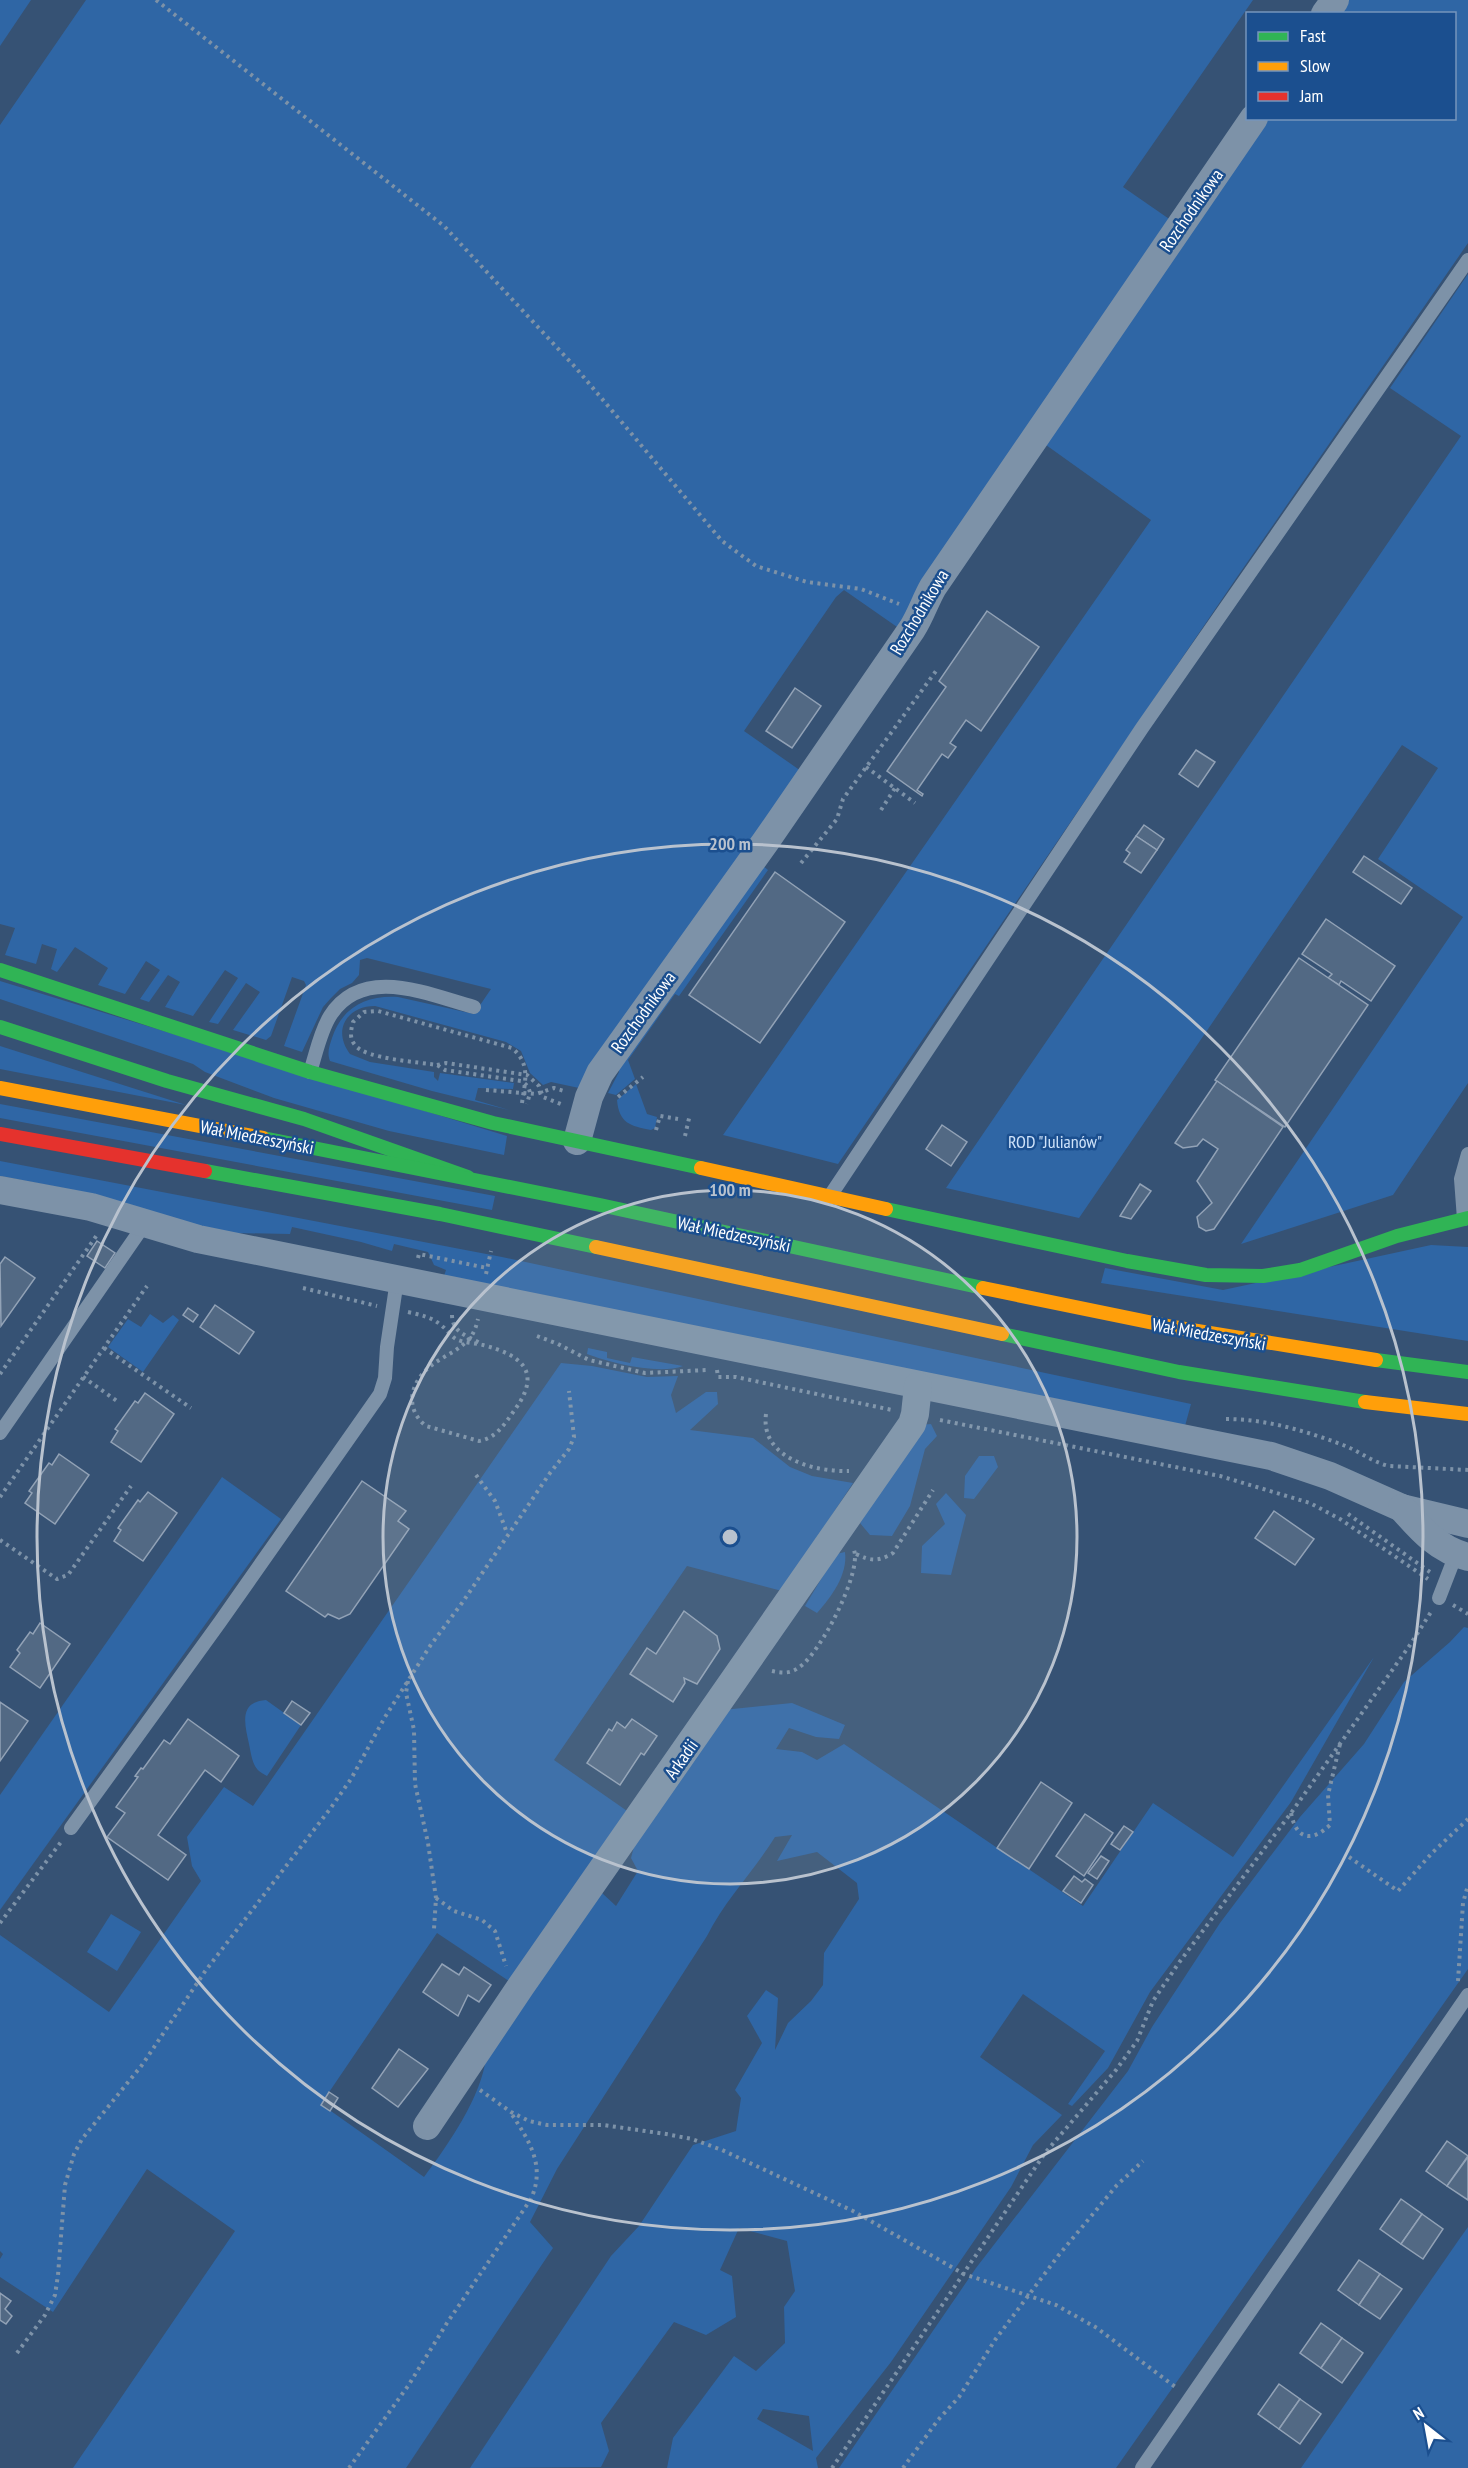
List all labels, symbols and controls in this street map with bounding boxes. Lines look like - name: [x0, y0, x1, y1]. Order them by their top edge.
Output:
- legend: [1246, 12, 1456, 120]
- text: Fast: [1300, 24, 1326, 47]
- text: Slow: [1300, 54, 1331, 77]
- text: Jam: [1299, 84, 1323, 107]
- street label: Rozchodnikowa: [1154, 164, 1228, 256]
- street label: Rozchodnikowa: [884, 565, 954, 659]
- text: 200 m: [709, 832, 751, 855]
- street label: Rozchodnikowa: [606, 967, 680, 1057]
- street label: Wał Miedzeszyński: [198, 1115, 316, 1159]
- park label: ROD "Julianów": [1008, 1130, 1102, 1153]
- text: 100 m: [709, 1178, 751, 1201]
- street label: Wał Miedzeszyński: [675, 1211, 793, 1257]
- street label: Wał Miedzeszyński: [1150, 1313, 1268, 1355]
- centre of rings: [720, 1527, 740, 1547]
- street label: Arkadii: [659, 1735, 703, 1783]
- north arrow: [1396, 2396, 1456, 2456]
- text: N: [1409, 2402, 1427, 2424]

